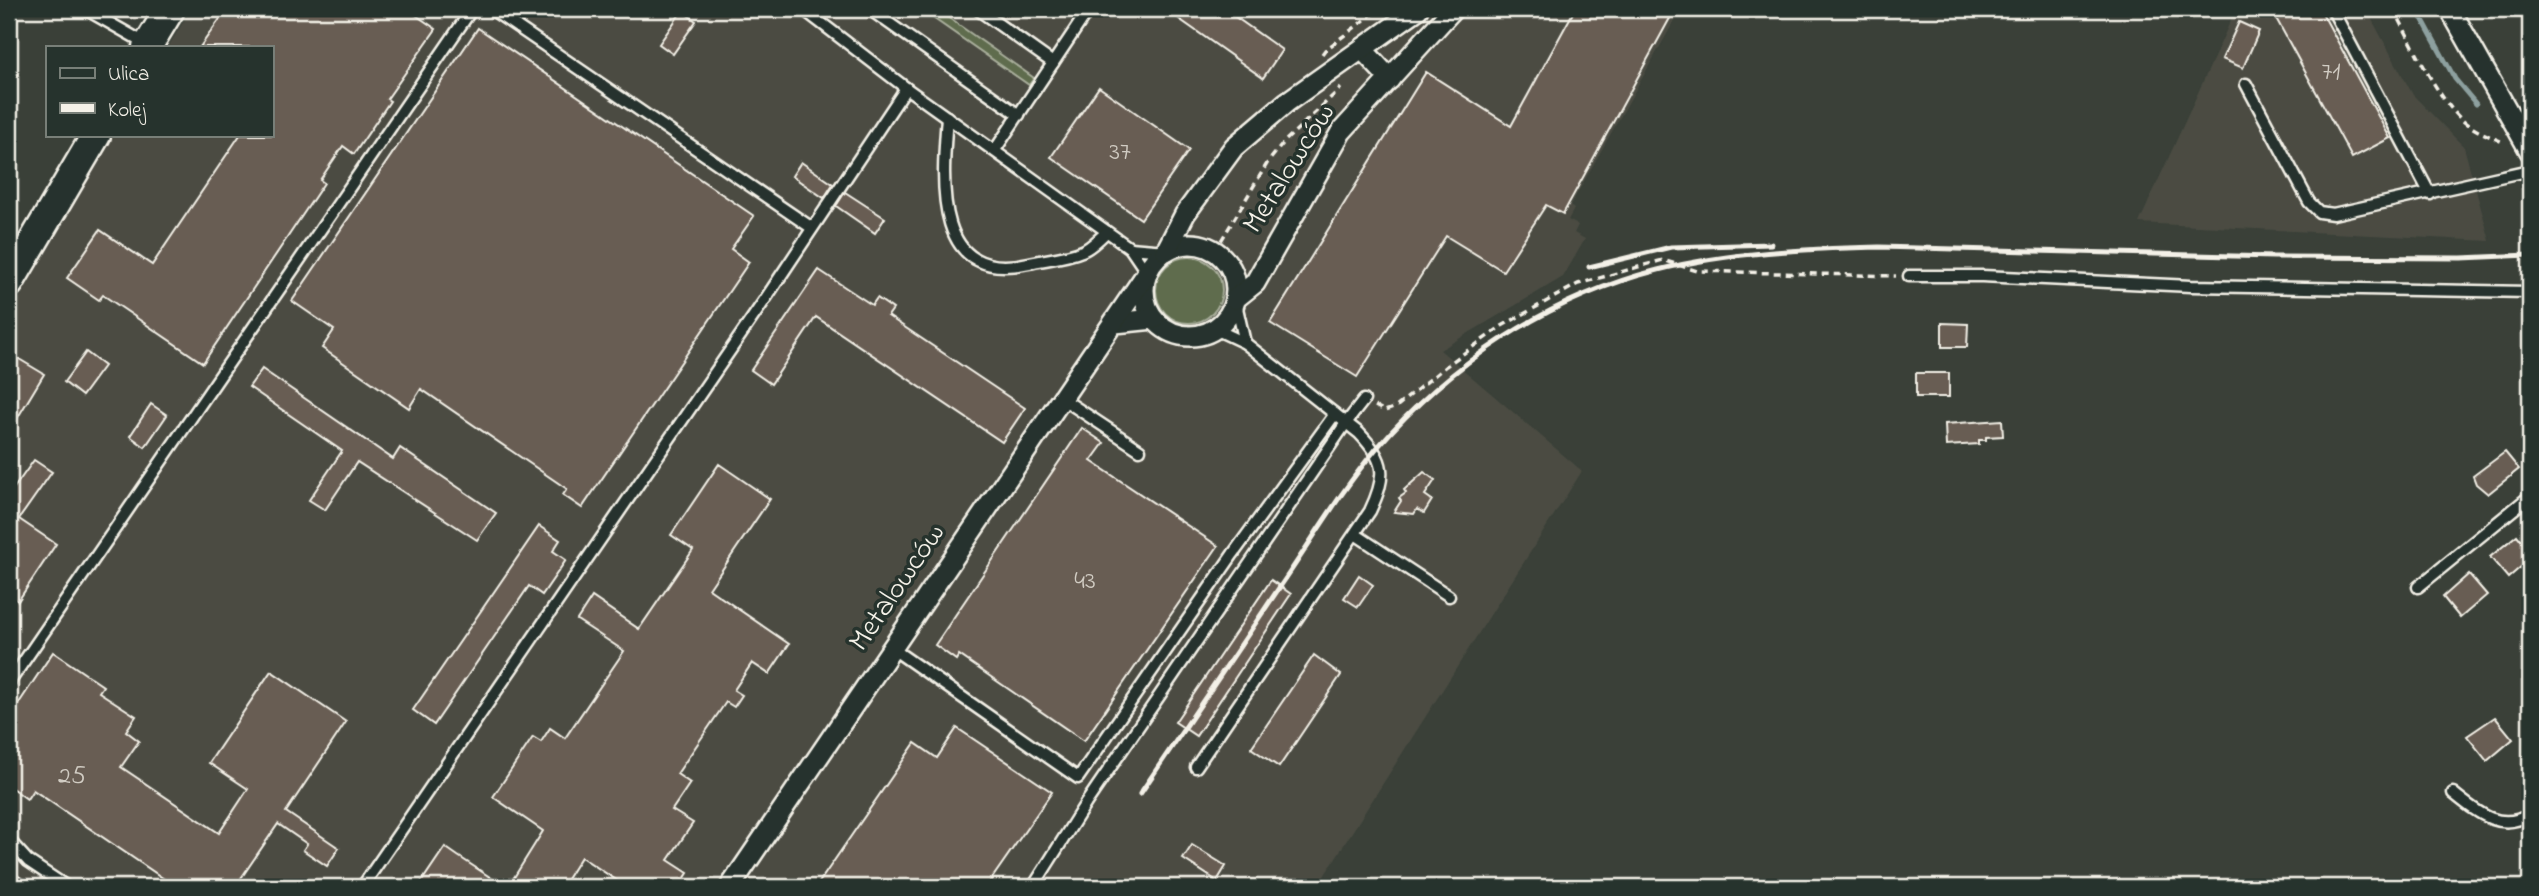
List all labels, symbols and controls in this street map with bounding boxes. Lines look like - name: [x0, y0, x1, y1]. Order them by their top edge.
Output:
- legend: [46, 46, 273, 136]
- house number: 71: [2322, 54, 2340, 92]
- text: Ulica: [108, 60, 149, 90]
- street label: Metalowców: [1233, 95, 1347, 243]
- text: Kolej: [108, 96, 146, 126]
- house number: 37: [1109, 134, 1131, 172]
- street label: Metalowców: [839, 515, 957, 661]
- house number: 43: [1074, 563, 1096, 601]
- house number: 25: [58, 758, 86, 796]

